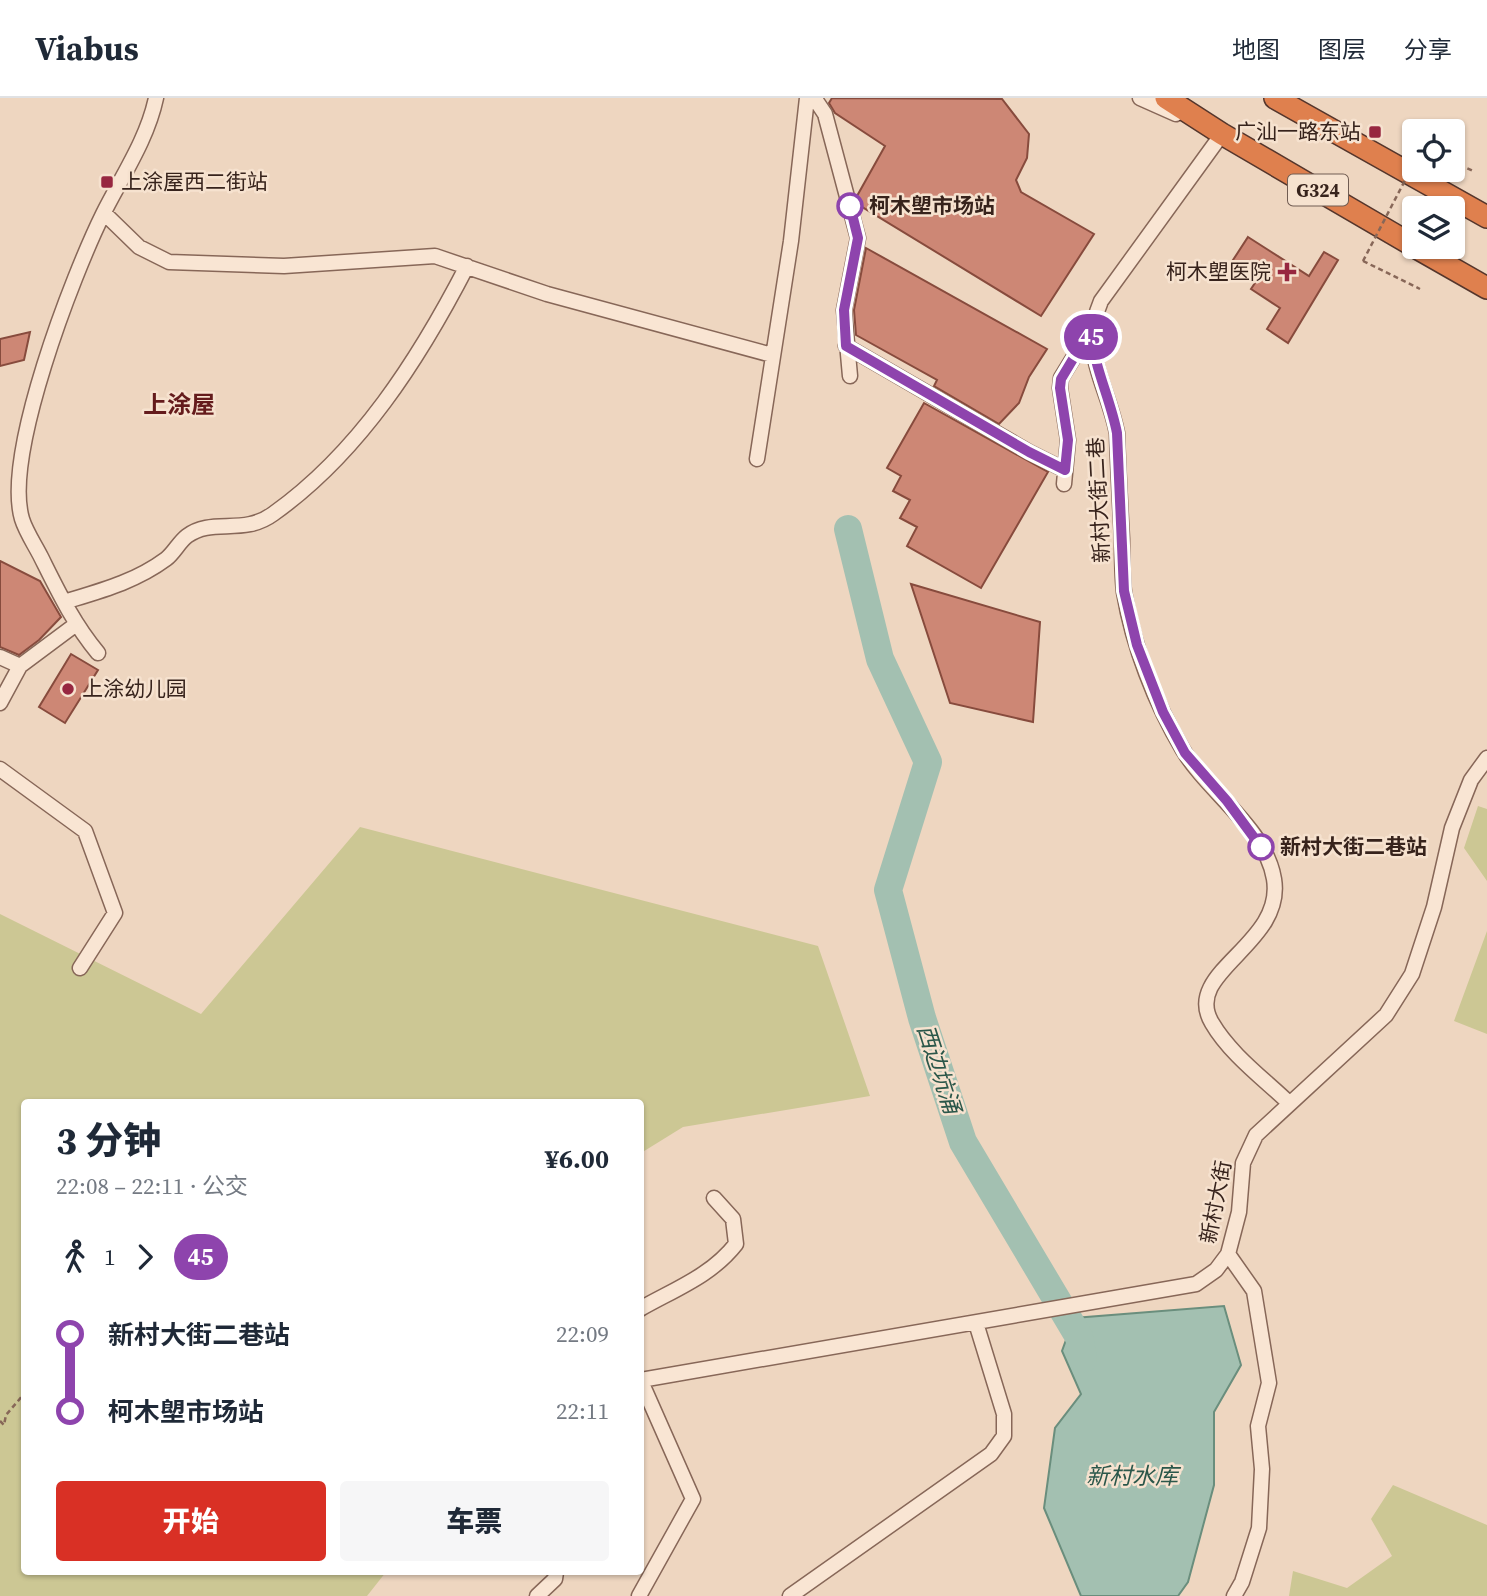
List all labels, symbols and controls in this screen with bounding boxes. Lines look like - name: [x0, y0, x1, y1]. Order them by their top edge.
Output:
- text: Viabus: [35, 26, 139, 71]
- text: 地图: [1232, 33, 1280, 66]
- text: 图层: [1318, 33, 1366, 66]
- text: 分享: [1404, 33, 1452, 66]
- place label: 广汕一路东站: [1235, 117, 1361, 146]
- map controls: [1402, 119, 1465, 259]
- button: locate: [1402, 119, 1465, 182]
- marker: 广汕一路东站: [1367, 124, 1383, 140]
- place label: 上涂屋西二街站: [121, 167, 268, 196]
- marker: 上涂屋西二街站: [99, 174, 115, 190]
- road number: G324: [1288, 174, 1348, 206]
- place label: 柯木塱市场站: [869, 191, 995, 220]
- marker: 柯木塱市场站: [837, 193, 863, 219]
- button: layers: [1402, 196, 1465, 259]
- place label: 柯木塱医院: [1166, 257, 1271, 286]
- marker: 柯木塱医院: [1277, 262, 1297, 282]
- line badge: 45: [1060, 314, 1122, 360]
- text: 45: [1078, 320, 1104, 353]
- district label: 上涂屋: [143, 388, 215, 421]
- street label: 新村大街二巷: [1081, 436, 1116, 564]
- place label: 上涂幼儿园: [82, 674, 187, 703]
- marker: 上涂幼儿园: [60, 681, 76, 697]
- place label: 新村大街二巷站: [1280, 832, 1427, 861]
- marker: 新村大街二巷站: [1248, 834, 1274, 860]
- water label: 西边坑涌: [910, 1020, 969, 1121]
- text: 3 分钟: [56, 1115, 161, 1167]
- text: ¥6.00: [545, 1141, 609, 1177]
- street label: 新村大街: [1193, 1158, 1238, 1246]
- text: 22:08 – 22:11 · 公交: [56, 1170, 248, 1202]
- icon: walk: [56, 1238, 94, 1276]
- icon: forward: [126, 1238, 164, 1276]
- text: 45: [188, 1240, 214, 1273]
- text: 1: [104, 1241, 116, 1273]
- text: 新村大街二巷站: [108, 1317, 290, 1353]
- text: 22:09: [556, 1318, 609, 1350]
- text: 柯木塱市场站: [108, 1394, 264, 1430]
- text: 22:11: [556, 1395, 609, 1427]
- water label: 新村水库: [1086, 1460, 1182, 1492]
- button: 开始: [56, 1481, 326, 1561]
- button: 车票: [340, 1481, 609, 1561]

